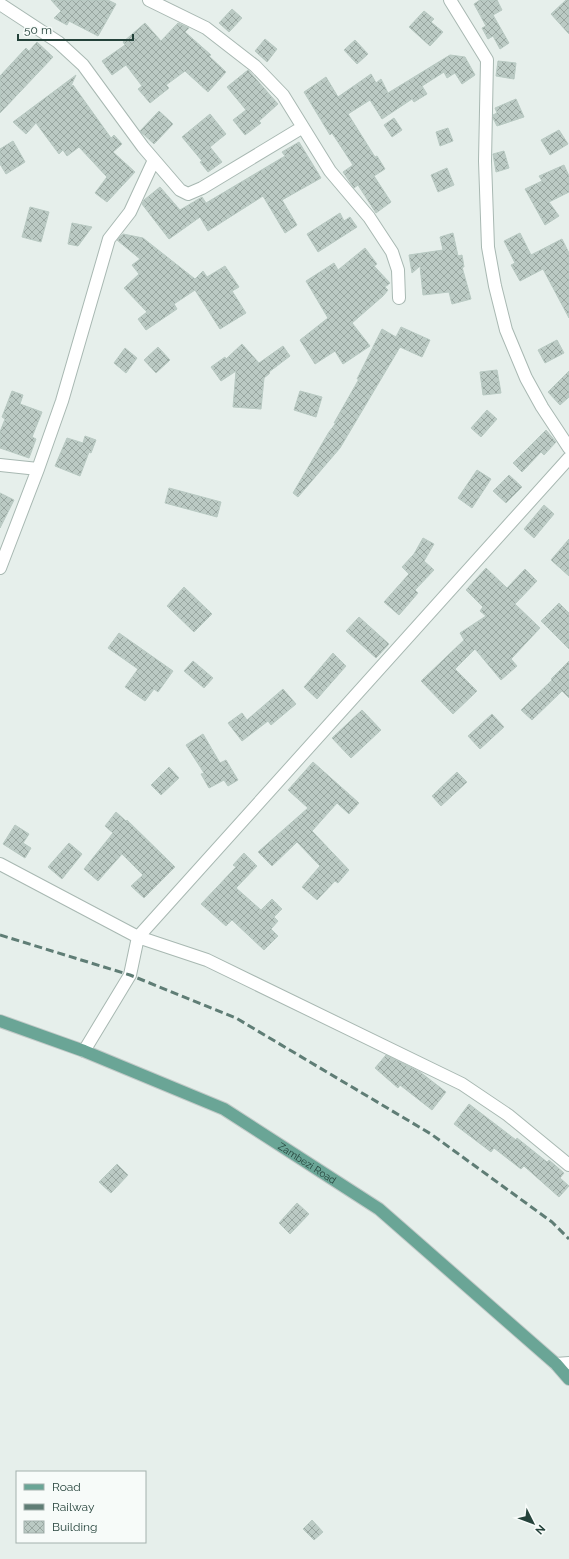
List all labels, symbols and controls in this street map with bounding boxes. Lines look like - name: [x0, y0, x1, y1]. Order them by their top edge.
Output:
- scale bar: [18, 16, 133, 42]
- text: 50 m: [24, 23, 52, 37]
- street label: Zambezi Road: [276, 1141, 338, 1186]
- legend: [16, 1471, 146, 1543]
- text: Road: [52, 1480, 81, 1494]
- text: Railway: [52, 1500, 95, 1514]
- north arrow: [513, 1503, 553, 1543]
- text: Building: [52, 1520, 98, 1534]
- text: N: [532, 1522, 548, 1537]

